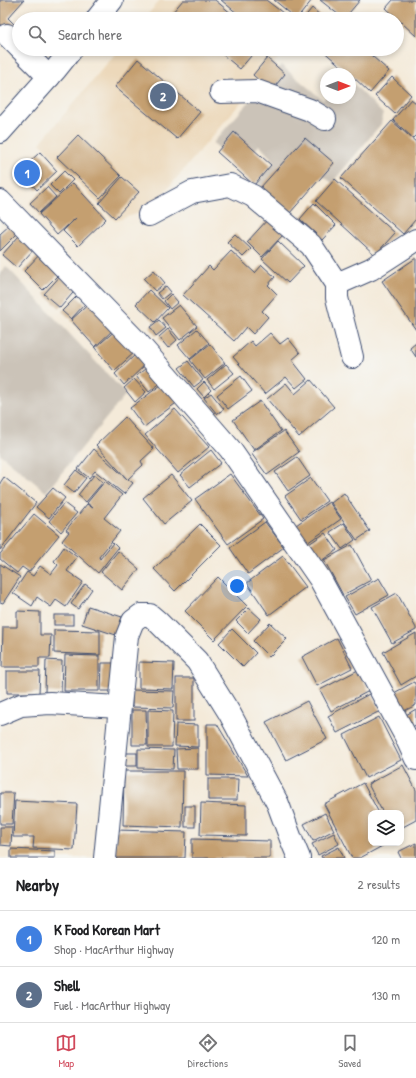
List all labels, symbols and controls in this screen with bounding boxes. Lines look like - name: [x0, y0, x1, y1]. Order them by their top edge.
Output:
- search box: [12, 12, 404, 56]
- icon: search: [26, 23, 48, 45]
- text: Search here: [58, 24, 122, 45]
- north arrow: [320, 68, 356, 104]
- pin: 2: [150, 81, 176, 111]
- pin: 1: [14, 158, 40, 188]
- your location: [227, 576, 247, 596]
- map controls: [368, 810, 404, 846]
- button: layers: [368, 810, 404, 846]
- text: Nearby: [16, 873, 59, 896]
- text: 2 results: [358, 875, 400, 893]
- text: K Food Korean Mart: [54, 919, 160, 940]
- text: 1: [27, 930, 31, 948]
- text: 120 m: [372, 930, 400, 948]
- text: Shop · MacArthur Highway: [54, 940, 174, 958]
- text: Shell: [54, 975, 80, 996]
- text: 2: [26, 986, 32, 1004]
- text: 130 m: [372, 986, 400, 1004]
- text: Fuel · MacArthur Highway: [54, 996, 171, 1014]
- tab: Map: [55, 1032, 77, 1070]
- tab: Directions: [188, 1032, 228, 1070]
- tab: Saved: [338, 1032, 361, 1070]

